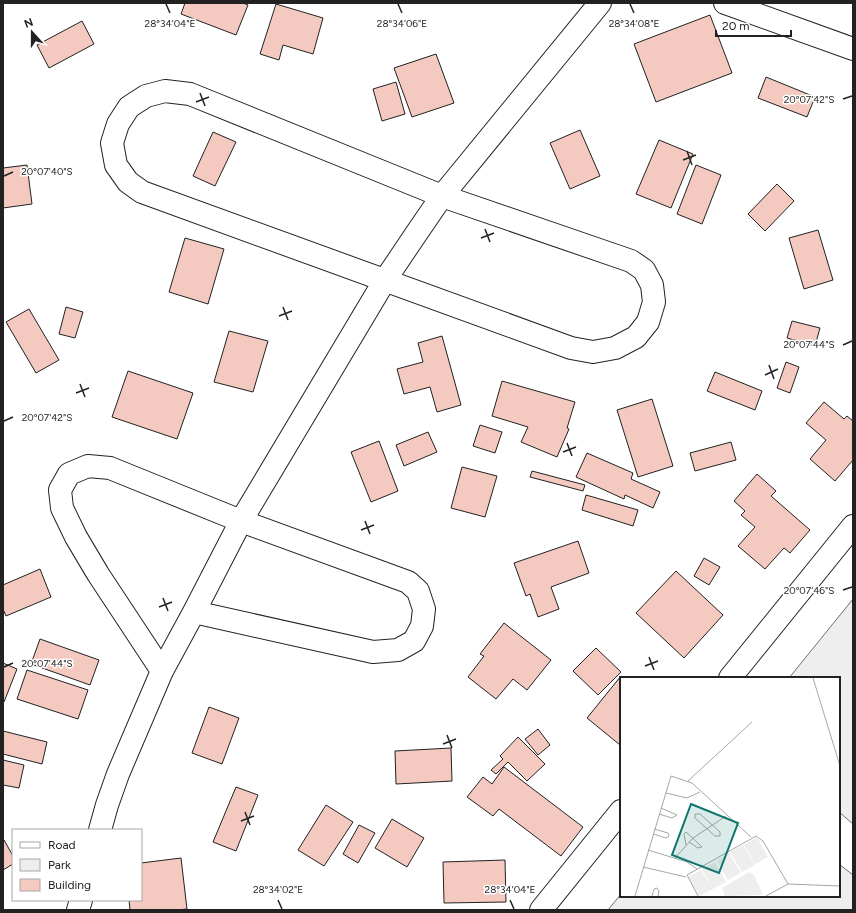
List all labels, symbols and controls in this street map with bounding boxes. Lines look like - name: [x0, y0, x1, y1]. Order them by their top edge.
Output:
- north arrow: [12, 12, 52, 52]
- scale bar: [716, 12, 791, 38]
- text: N: [22, 16, 35, 31]
- text: 28°34'04"E: [145, 17, 195, 30]
- text: 28°34'06"E: [377, 17, 427, 30]
- text: 28°34'08"E: [609, 17, 659, 30]
- text: 20 m: [722, 19, 750, 33]
- text: 20°07'42"S: [784, 93, 834, 106]
- text: 20°07'40"S: [21, 165, 73, 178]
- text: 20°07'44"S: [783, 338, 835, 351]
- text: 20°07'42"S: [22, 411, 72, 424]
- text: 20°07'46"S: [784, 584, 834, 597]
- text: 20°07'44"S: [21, 657, 73, 670]
- inset map: [620, 677, 840, 897]
- legend: [12, 829, 142, 901]
- text: Road: [48, 838, 76, 852]
- text: Park: [48, 858, 71, 872]
- text: Building: [48, 878, 91, 892]
- text: 28°34'02"E: [253, 883, 303, 896]
- text: 28°34'04"E: [485, 883, 535, 896]

